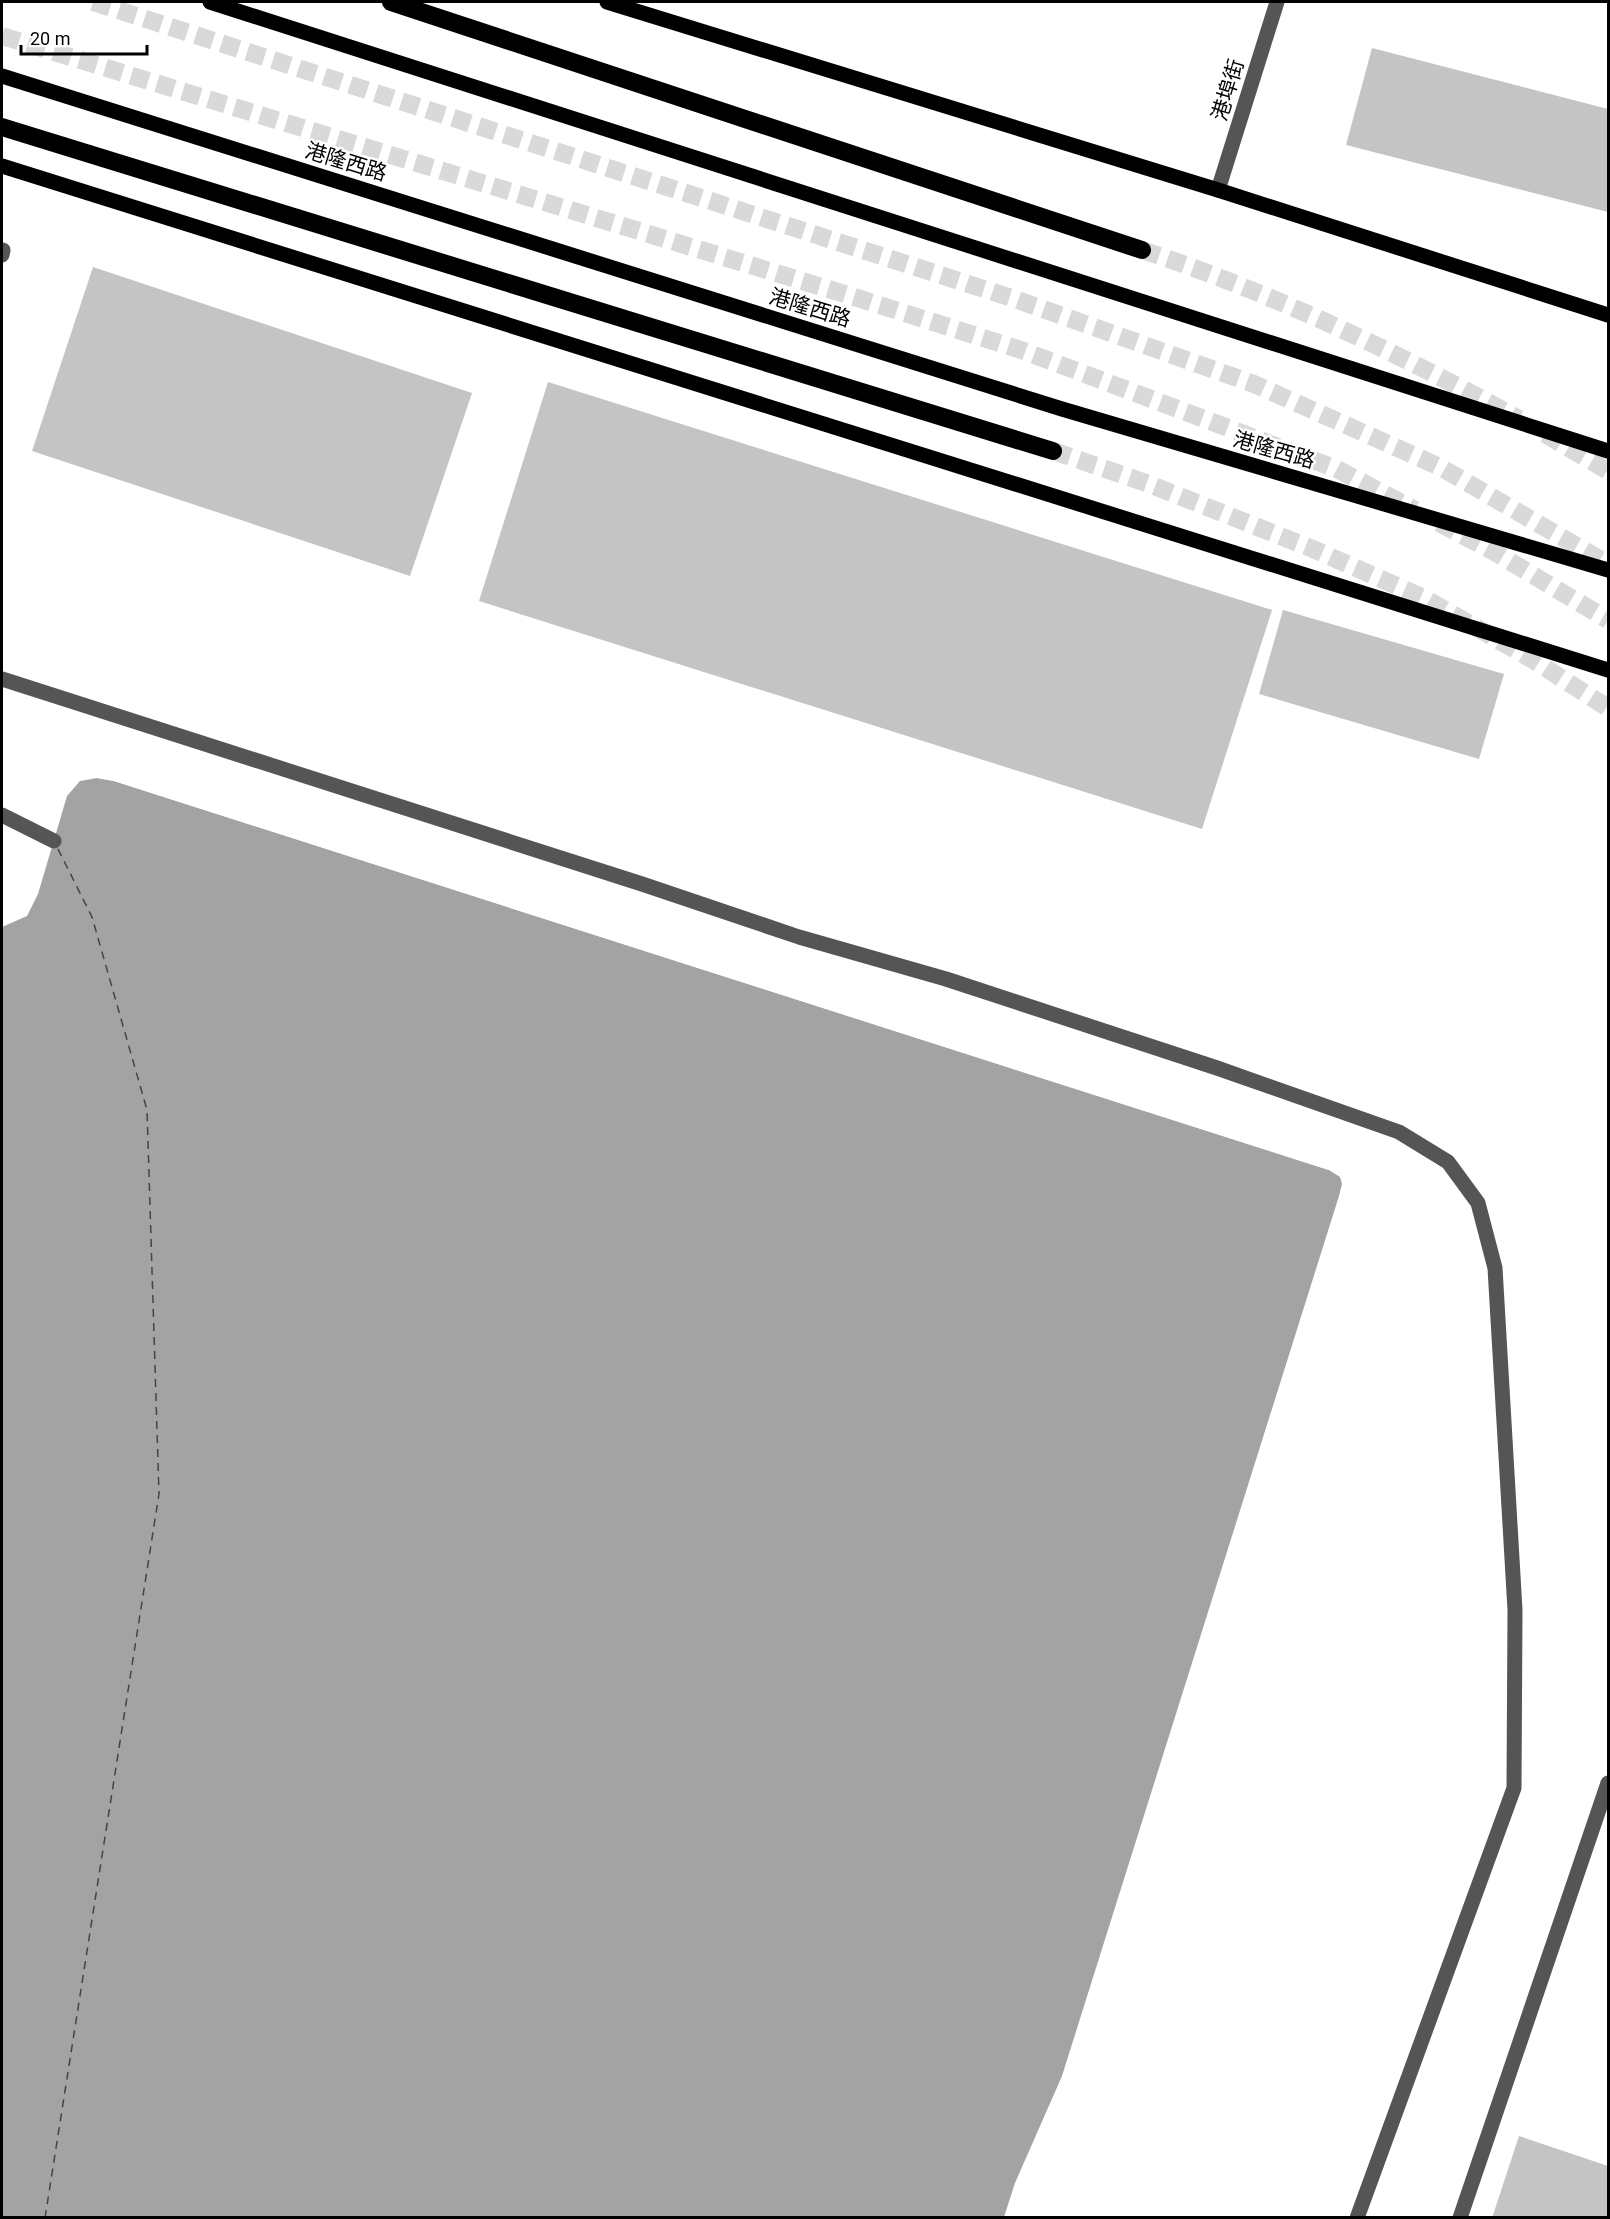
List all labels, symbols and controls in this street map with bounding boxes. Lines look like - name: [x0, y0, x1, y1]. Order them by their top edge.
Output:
- scale bar: [21, 18, 147, 56]
- text: 20 m: [30, 28, 70, 49]
- street label: 港埠街: [1207, 56, 1249, 124]
- street label: 港隆西路: [302, 138, 390, 186]
- street label: 港隆西路: [766, 284, 854, 332]
- street label: 港隆西路: [1230, 427, 1318, 473]

